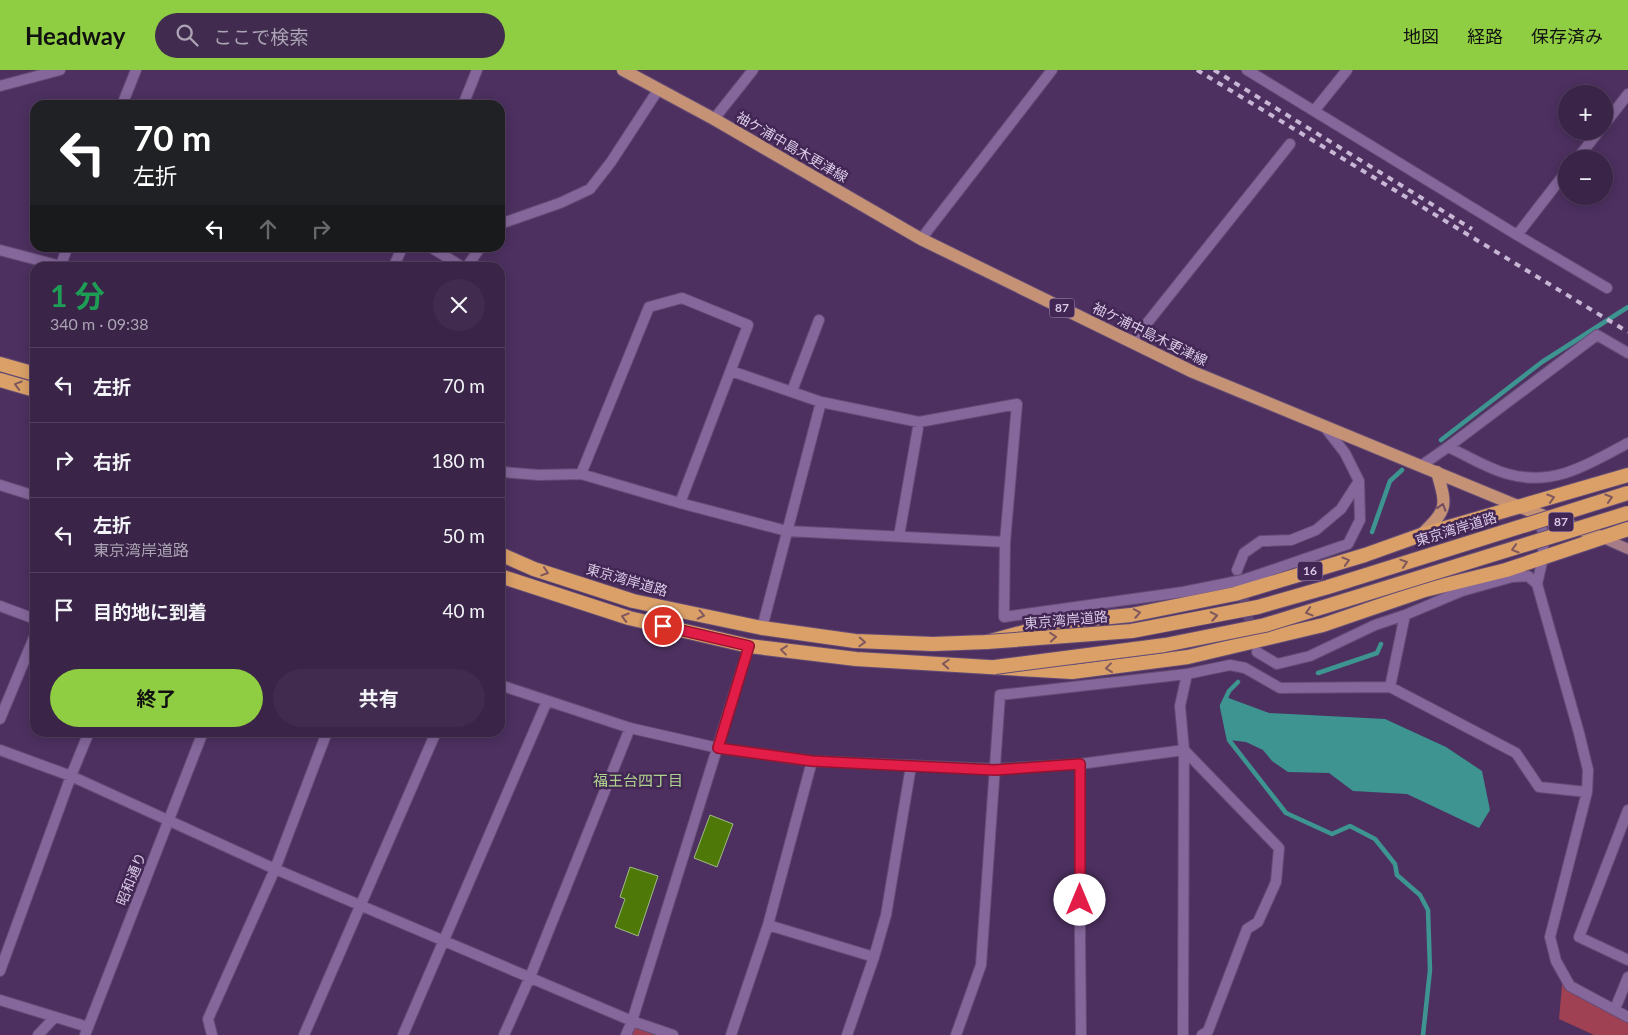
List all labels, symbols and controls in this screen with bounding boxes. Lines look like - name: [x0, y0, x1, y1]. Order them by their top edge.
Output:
- search box: [155, 13, 505, 58]
- text: Headway: [25, 21, 125, 50]
- icon: search: [173, 21, 201, 49]
- text: ここで検索: [213, 25, 308, 48]
- text: 地図: [1403, 25, 1439, 47]
- text: 経路: [1467, 25, 1503, 47]
- text: 保存済み: [1531, 25, 1603, 47]
- map controls: [1558, 85, 1613, 205]
- button: +: [1558, 85, 1613, 140]
- street label: 袖ケ浦中島木更津線: [733, 108, 851, 185]
- text: 70 m: [133, 116, 211, 158]
- icon: left: [50, 120, 115, 185]
- button: −: [1558, 150, 1613, 205]
- text: 左折: [133, 162, 177, 189]
- icon: left: [201, 215, 229, 243]
- icon: ahead: [254, 215, 282, 243]
- icon: right: [307, 215, 335, 243]
- text: 1 分: [50, 277, 105, 313]
- button: close: [433, 279, 485, 331]
- road number: 87: [1050, 298, 1074, 318]
- street label: 袖ケ浦中島木更津線: [1090, 298, 1211, 369]
- text: 340 m · 09:38: [50, 314, 149, 333]
- icon: left: [50, 371, 78, 399]
- text: 70 m: [442, 374, 485, 397]
- text: 左折: [93, 375, 131, 398]
- one-way arrow: [14, 380, 22, 390]
- icon: right: [50, 446, 78, 474]
- text: 180 m: [431, 449, 485, 472]
- text: 右折: [93, 450, 131, 473]
- one-way arrow: [1547, 493, 1555, 503]
- one-way arrow: [1604, 494, 1613, 504]
- one-way arrow: [1436, 503, 1447, 511]
- street label: 東京湾岸道路: [1413, 508, 1499, 549]
- road number: 87: [1548, 512, 1574, 532]
- text: 左折: [93, 513, 131, 536]
- icon: left: [50, 521, 78, 549]
- text: 50 m: [442, 524, 485, 547]
- text: 東京湾岸道路: [93, 540, 189, 559]
- one-way arrow: [1511, 543, 1519, 553]
- one-way arrow: [1341, 557, 1349, 567]
- one-way arrow: [1399, 559, 1408, 569]
- street label: 東京湾岸道路: [584, 560, 670, 599]
- road number: 16: [1298, 562, 1322, 581]
- one-way arrow: [540, 567, 549, 577]
- icon: arrive: [50, 596, 78, 624]
- text: 40 m: [442, 599, 485, 622]
- text: 目的地に到着: [93, 600, 207, 623]
- pin: [642, 605, 684, 647]
- street label: 東京湾岸道路: [1023, 607, 1109, 632]
- one-way arrow: [1306, 607, 1314, 617]
- one-way arrow: [1133, 608, 1142, 619]
- one-way arrow: [697, 610, 706, 620]
- one-way arrow: [1209, 611, 1218, 621]
- one-way arrow: [622, 612, 630, 622]
- icon: arrive: [649, 612, 677, 640]
- one-way arrow: [1049, 632, 1057, 643]
- one-way arrow: [858, 636, 866, 647]
- one-way arrow: [780, 645, 788, 656]
- one-way arrow: [942, 659, 950, 670]
- one-way arrow: [1104, 662, 1113, 672]
- button: 終了: [50, 669, 263, 727]
- button: 共有: [273, 669, 485, 727]
- district label: 福王台四丁目: [593, 771, 683, 789]
- street label: 昭和通り: [112, 850, 149, 908]
- position arrow: [1053, 873, 1105, 925]

